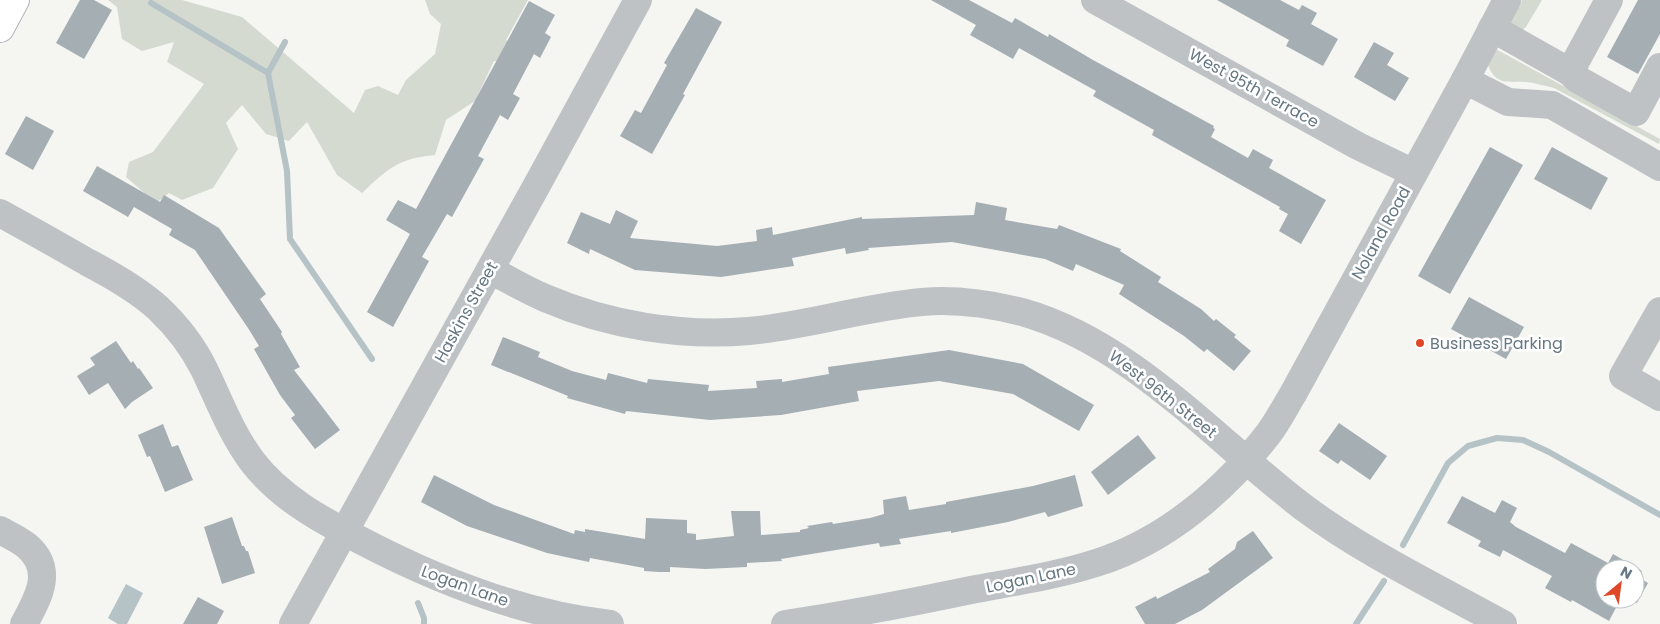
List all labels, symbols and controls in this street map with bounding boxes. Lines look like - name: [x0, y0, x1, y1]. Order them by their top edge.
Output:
- street label: West 95th Terrace: [1185, 43, 1323, 133]
- street label: Noland Road: [1346, 182, 1416, 284]
- street label: Haskins Street: [429, 257, 503, 367]
- place label: Business Parking: [1430, 332, 1563, 355]
- marker: Business Parking: [1414, 337, 1426, 349]
- street label: West 96th Street: [1104, 344, 1222, 444]
- street label: Logan Lane: [984, 557, 1078, 599]
- north arrow: [1595, 559, 1645, 609]
- street label: Logan Lane: [418, 560, 512, 612]
- text: N: [1617, 561, 1636, 584]

